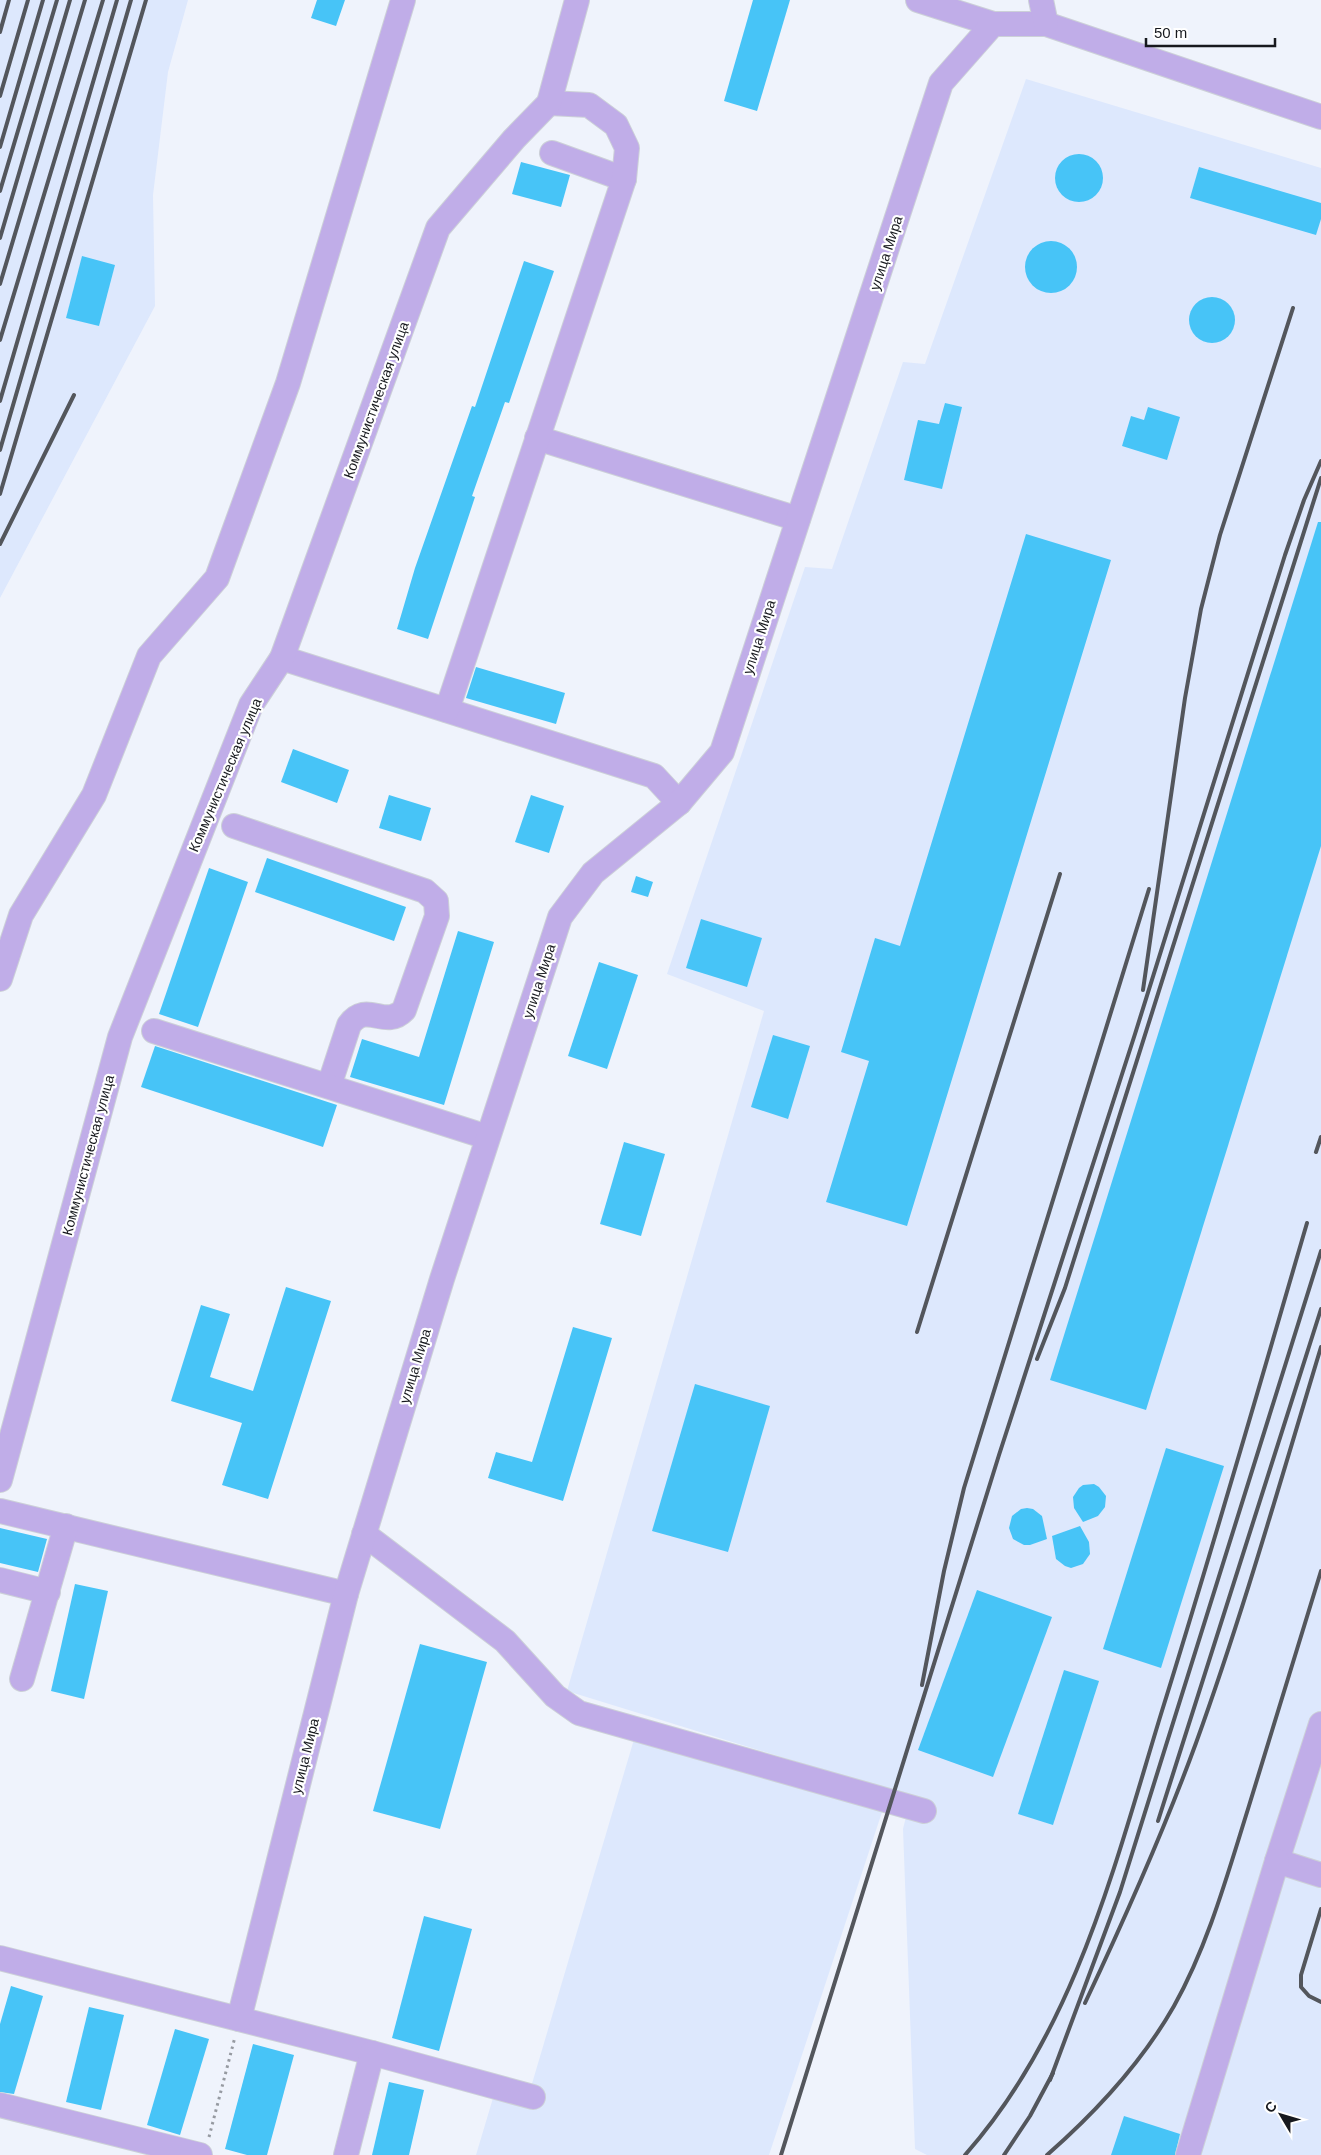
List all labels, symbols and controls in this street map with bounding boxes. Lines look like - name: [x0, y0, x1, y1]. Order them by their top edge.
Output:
- scale bar: [1146, 15, 1275, 47]
- text: 50 m: [1154, 24, 1187, 41]
- street label: улица Мира: [866, 214, 906, 292]
- street label: Коммунистическая улица: [340, 319, 412, 480]
- street label: улица Мира: [739, 598, 779, 676]
- street label: Коммунистическая улица: [185, 696, 265, 854]
- street label: улица Мира: [519, 942, 559, 1020]
- street label: Коммунистическая улица: [59, 1073, 117, 1237]
- street label: улица Мира: [396, 1326, 434, 1405]
- street label: улица Мира: [288, 1716, 322, 1796]
- north arrow: [1256, 2090, 1306, 2140]
- text: С: [1261, 2098, 1280, 2116]

